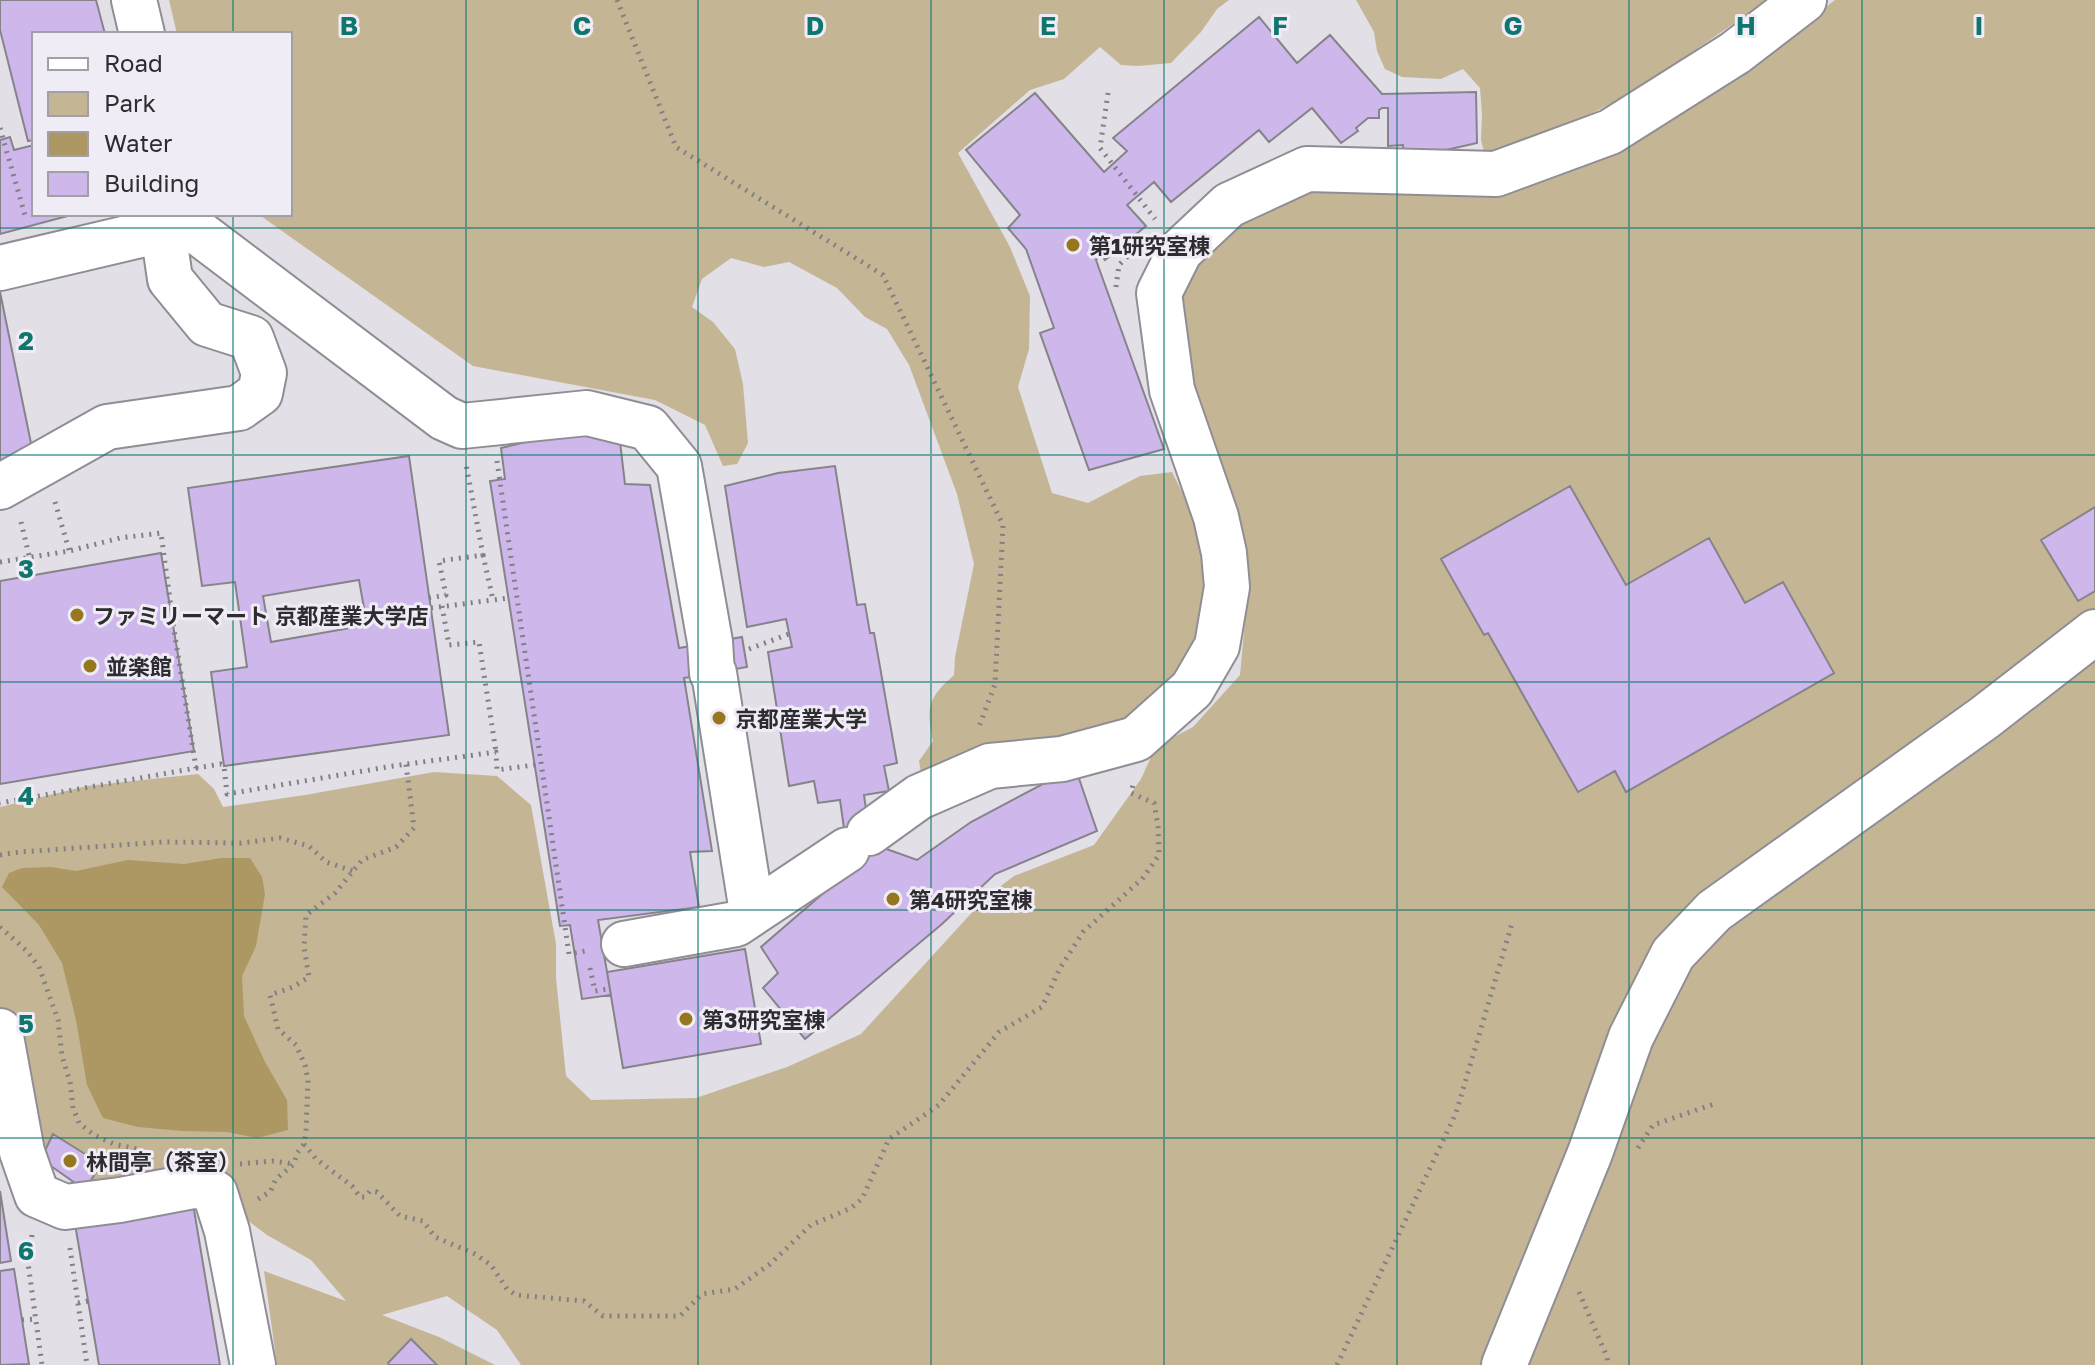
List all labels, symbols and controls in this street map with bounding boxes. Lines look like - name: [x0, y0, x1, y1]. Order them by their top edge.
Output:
- text: B: [340, 10, 358, 41]
- text: C: [573, 10, 591, 41]
- text: D: [806, 10, 824, 41]
- text: E: [1040, 10, 1056, 41]
- text: F: [1272, 10, 1288, 41]
- text: G: [1503, 10, 1523, 41]
- text: H: [1736, 10, 1756, 41]
- text: I: [1975, 10, 1983, 41]
- legend: [32, 32, 292, 216]
- text: Road: [104, 48, 163, 77]
- text: Park: [104, 88, 156, 117]
- text: Water: [104, 128, 172, 157]
- text: Building: [104, 168, 199, 197]
- place label: 第1研究室棟: [1089, 232, 1210, 259]
- marker: 第1研究室棟: [1064, 236, 1082, 254]
- text: 2: [18, 325, 34, 356]
- text: 3: [18, 553, 34, 584]
- place label: ファミリーマート 京都産業大学店: [93, 602, 429, 629]
- marker: ファミリーマート 京都産業大学店: [68, 606, 86, 624]
- place label: 並楽館: [106, 653, 172, 680]
- marker: 並楽館: [81, 657, 99, 675]
- place label: 京都産業大学: [735, 705, 867, 732]
- marker: 京都産業大学: [710, 709, 728, 727]
- text: 4: [18, 780, 34, 811]
- place label: 第4研究室棟: [909, 886, 1033, 913]
- marker: 第4研究室棟: [884, 890, 902, 908]
- place label: 第3研究室棟: [702, 1006, 825, 1033]
- text: 5: [18, 1008, 34, 1039]
- marker: 第3研究室棟: [677, 1010, 695, 1028]
- place label: 林間亭（茶室）: [86, 1148, 240, 1175]
- marker: 林間亭（茶室）: [61, 1152, 79, 1170]
- text: 6: [18, 1235, 34, 1266]

